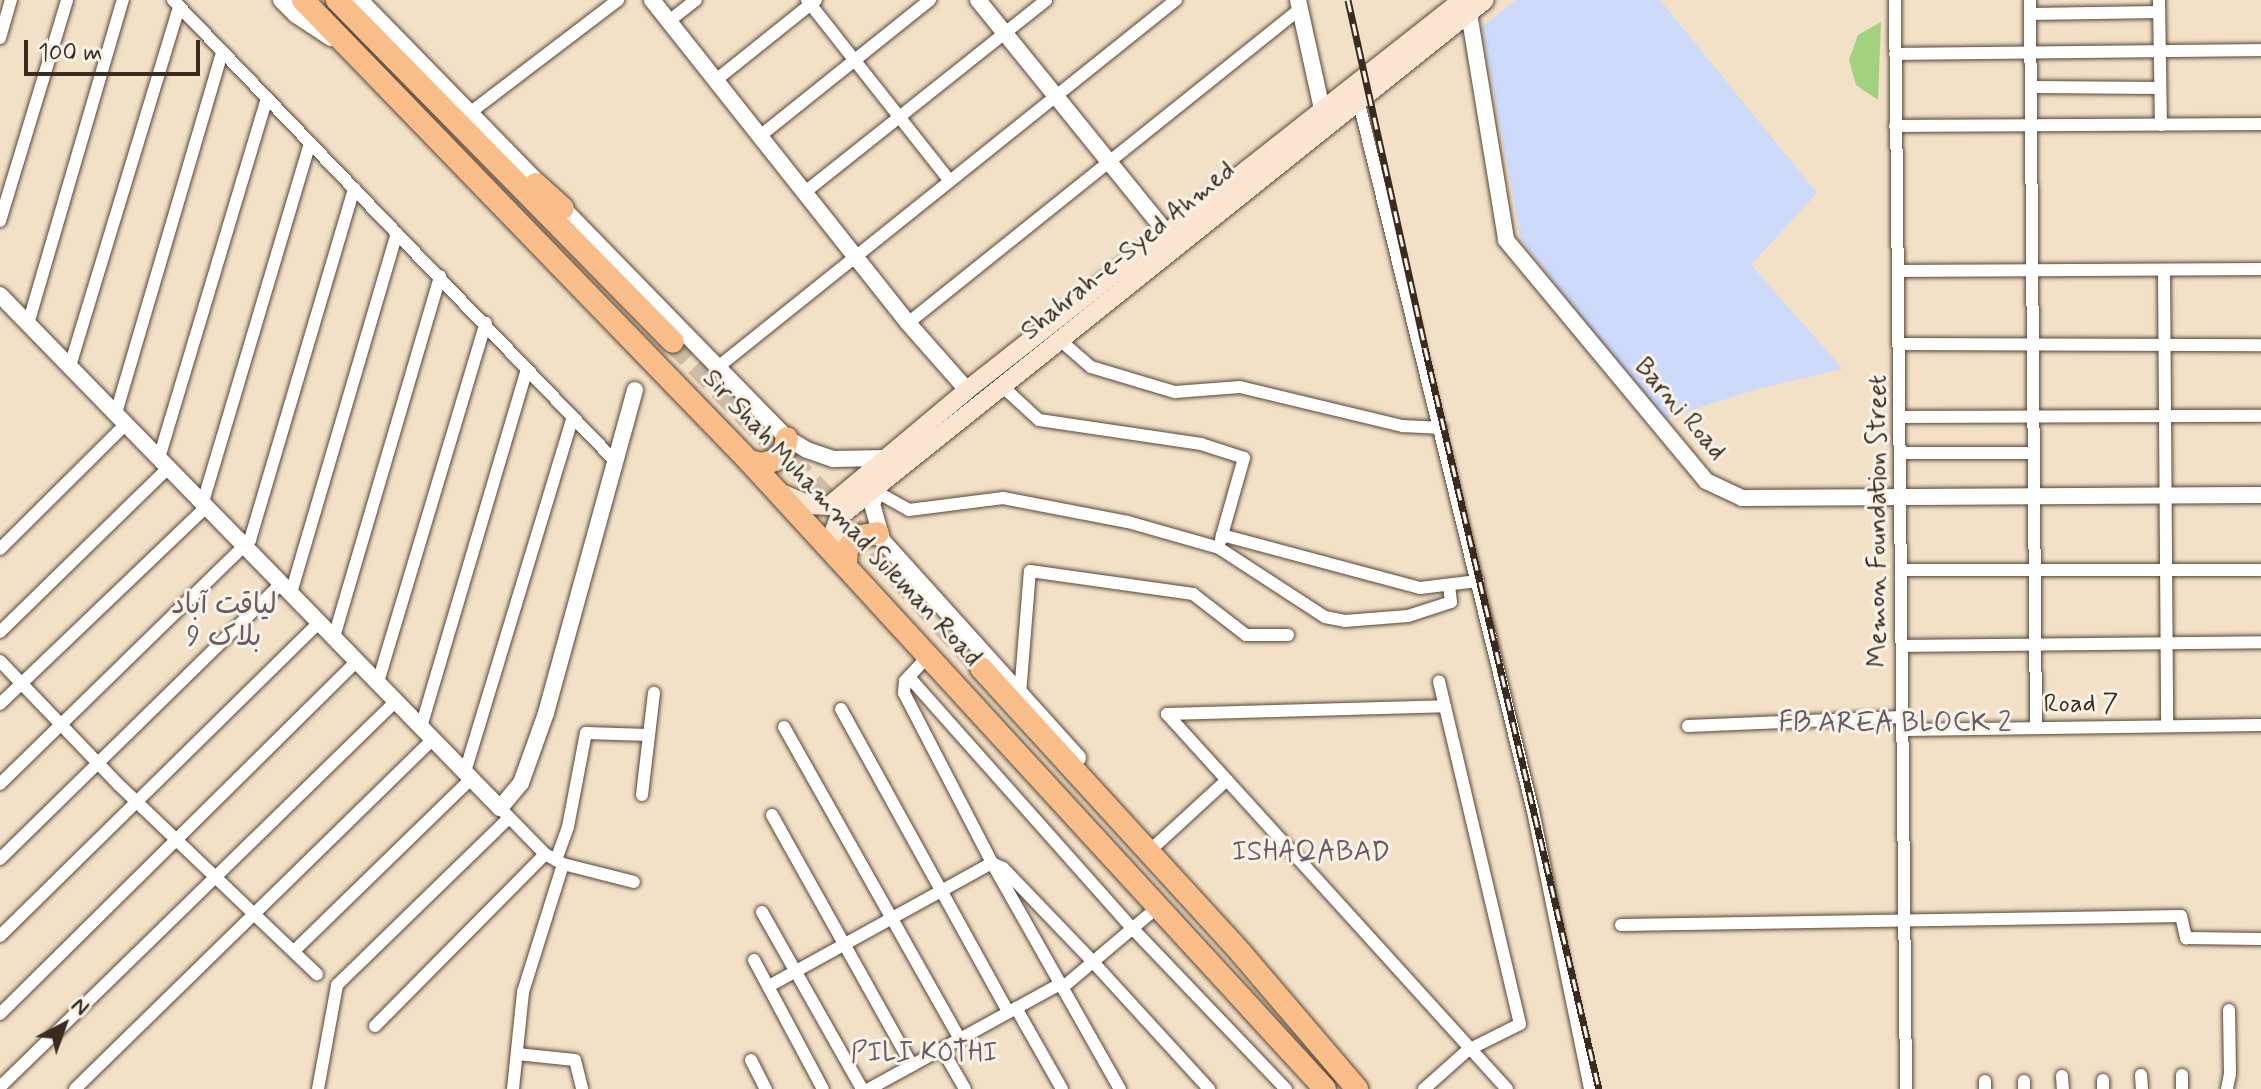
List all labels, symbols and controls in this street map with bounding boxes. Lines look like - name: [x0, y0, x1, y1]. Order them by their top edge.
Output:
- scale bar: [28, 24, 204, 74]
- text: 100 m: [38, 38, 102, 69]
- street label: Shahrah-e-Syed Ahmed: [1016, 156, 1242, 348]
- street label: Barni Road: [1626, 352, 1732, 468]
- street label: Sir Shah Muhammad Suleman Road: [692, 360, 990, 678]
- street label: Memon Foundation Street: [1863, 372, 1895, 670]
- district label: لیاقت آباد بلاک 9: [171, 589, 277, 655]
- street label: Road 7: [2043, 689, 2119, 721]
- district label: FB AREA BLOCK 2: [1765, 707, 2025, 741]
- district label: ISHAQABAD: [1223, 836, 1399, 870]
- north arrow: [24, 985, 104, 1065]
- text: N: [65, 992, 94, 1022]
- district label: PILI KOTHI: [834, 1037, 1014, 1071]

